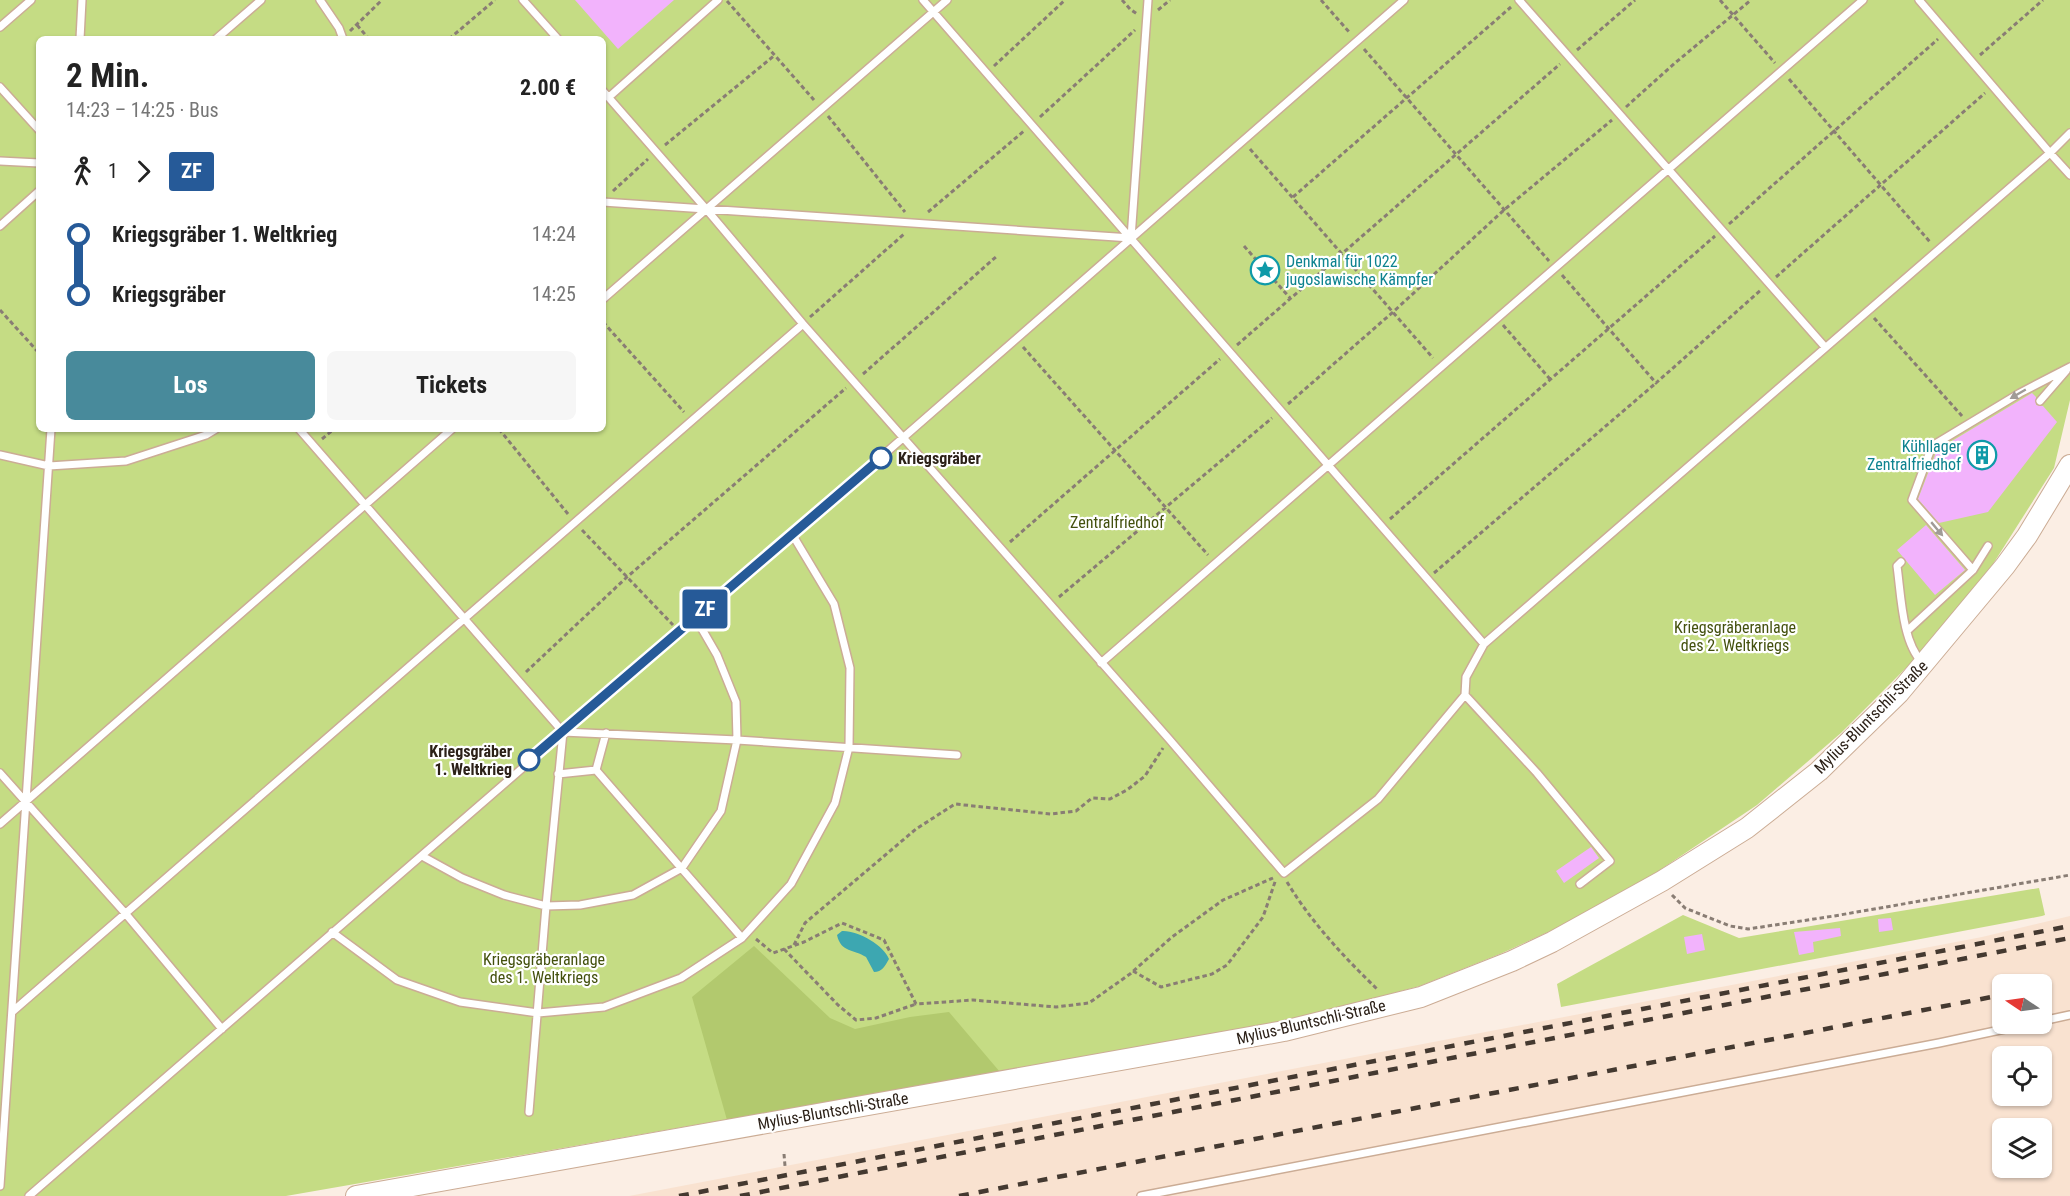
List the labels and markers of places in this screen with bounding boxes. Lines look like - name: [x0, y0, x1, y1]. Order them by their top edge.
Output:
- place label: Denkmal für 1022 jugoslawische Kämpfer: [1285, 252, 1433, 289]
- place icon: Denkmal für 1022 jugoslawische Kämpfer: [1249, 254, 1281, 286]
- place label: Kühllager Zentralfriedhof: [1867, 437, 1961, 474]
- building icon: Kühllager Zentralfriedhof: [1966, 439, 1998, 471]
- marker: Kriegsgräber: [870, 447, 892, 469]
- place label: Kriegsgräber: [898, 449, 981, 468]
- place label: Kriegsgräber 1. Weltkrieg: [429, 742, 512, 779]
- marker: Kriegsgräber 1. Weltkrieg: [518, 749, 540, 771]

